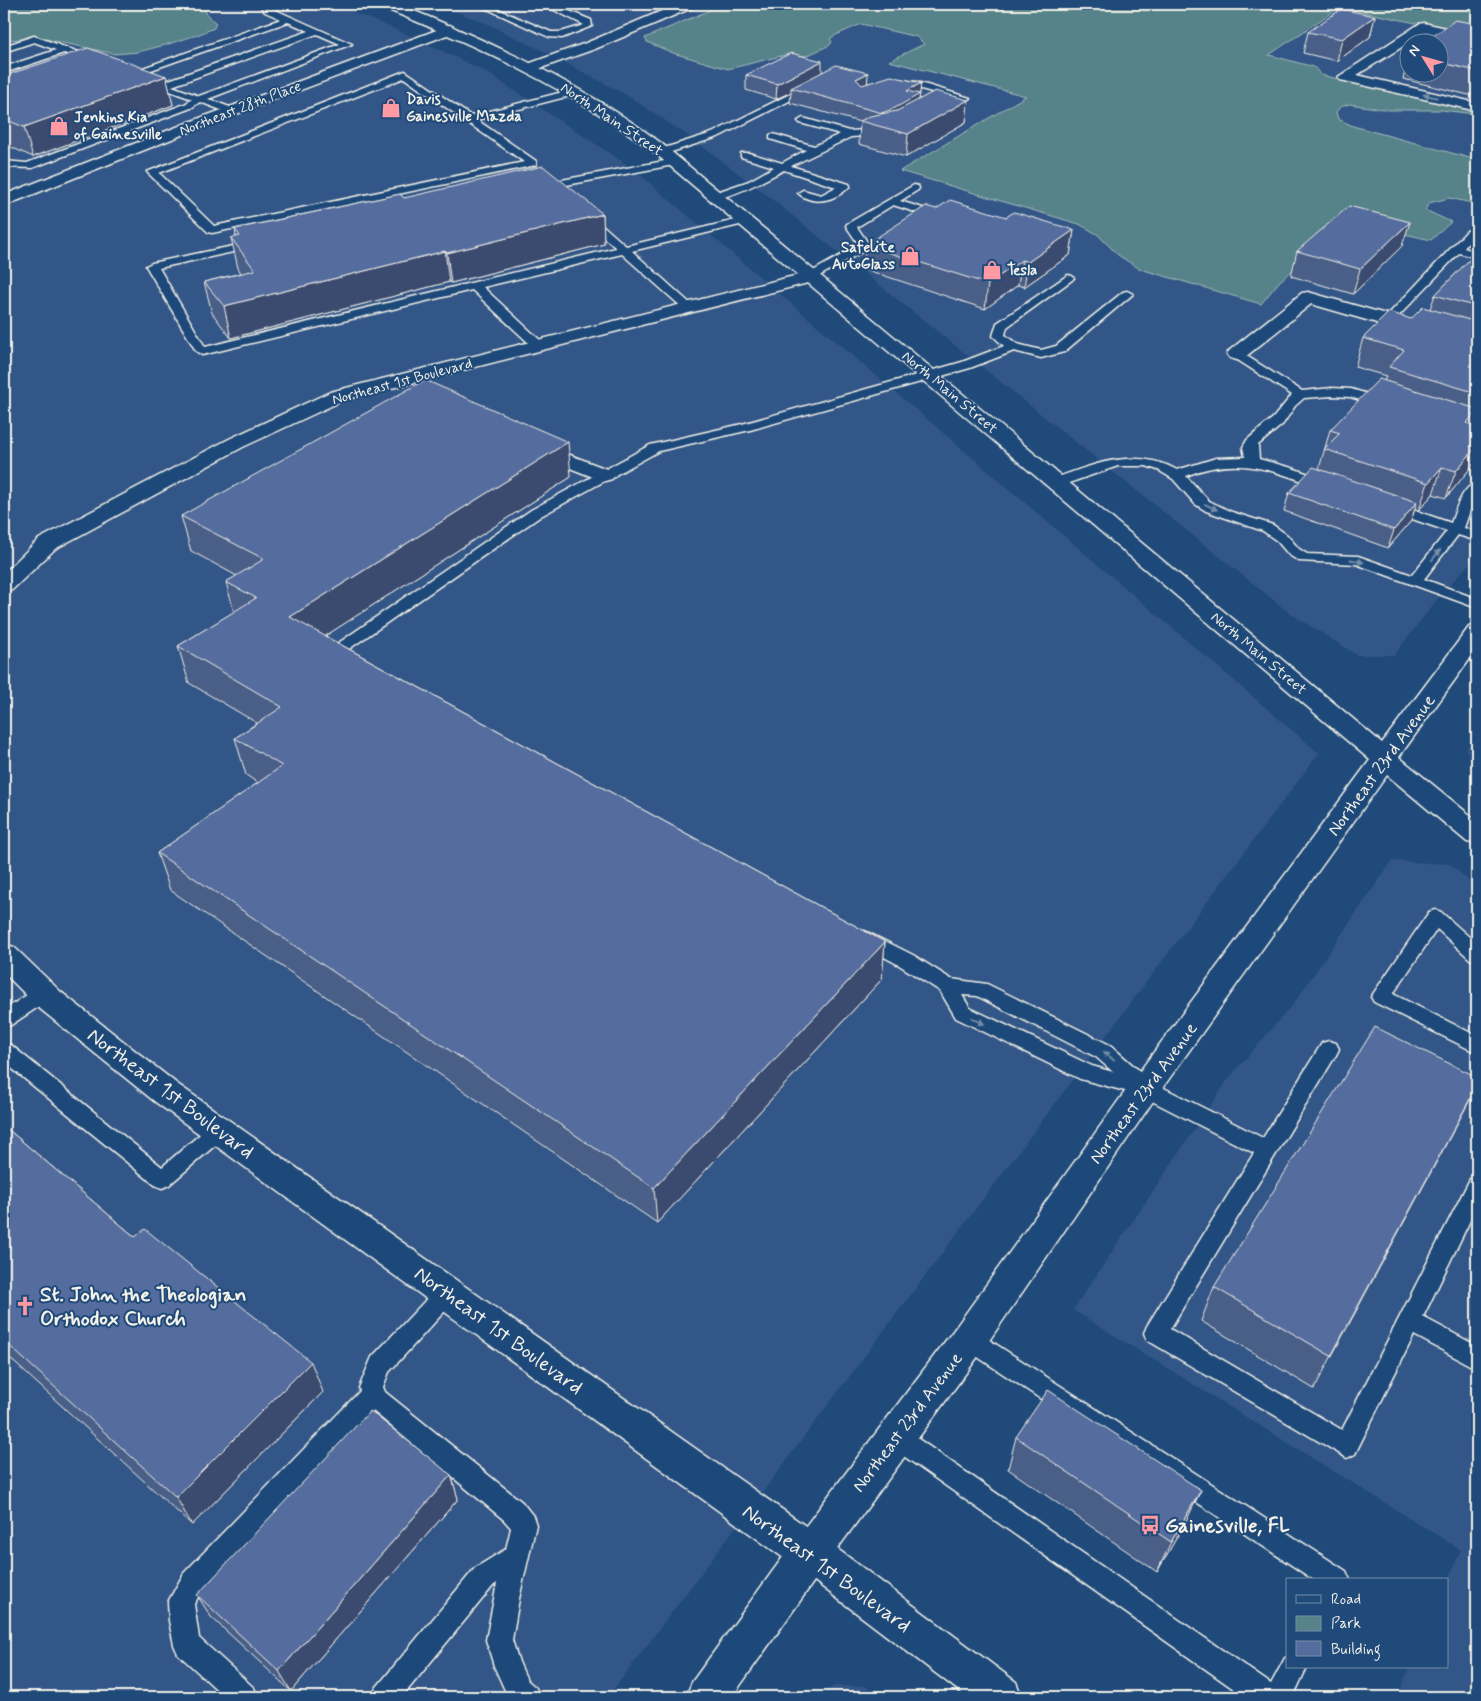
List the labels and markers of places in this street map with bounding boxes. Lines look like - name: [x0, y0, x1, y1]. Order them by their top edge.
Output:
- place label: Davis Gainesville Mazda: [406, 90, 522, 127]
- shop icon: Davis Gainesville Mazda: [380, 97, 402, 119]
- place label: Jenkins Kia of Gainesville: [74, 108, 162, 145]
- shop icon: Jenkins Kia of Gainesville: [48, 115, 70, 137]
- place label: Safelite AutoGlass: [832, 238, 896, 275]
- shop icon: Safelite AutoGlass: [899, 245, 921, 267]
- shop icon: Tesla: [981, 259, 1003, 281]
- place label: Tesla: [1007, 261, 1037, 281]
- place label: St. John the Theologian Orthodox Church: [40, 1281, 247, 1333]
- church icon: St. John the Theologian Orthodox Church: [14, 1295, 36, 1317]
- place label: Gainesville, FL: [1165, 1512, 1290, 1540]
- bus stop icon: Gainesville, FL: [1139, 1514, 1161, 1536]

